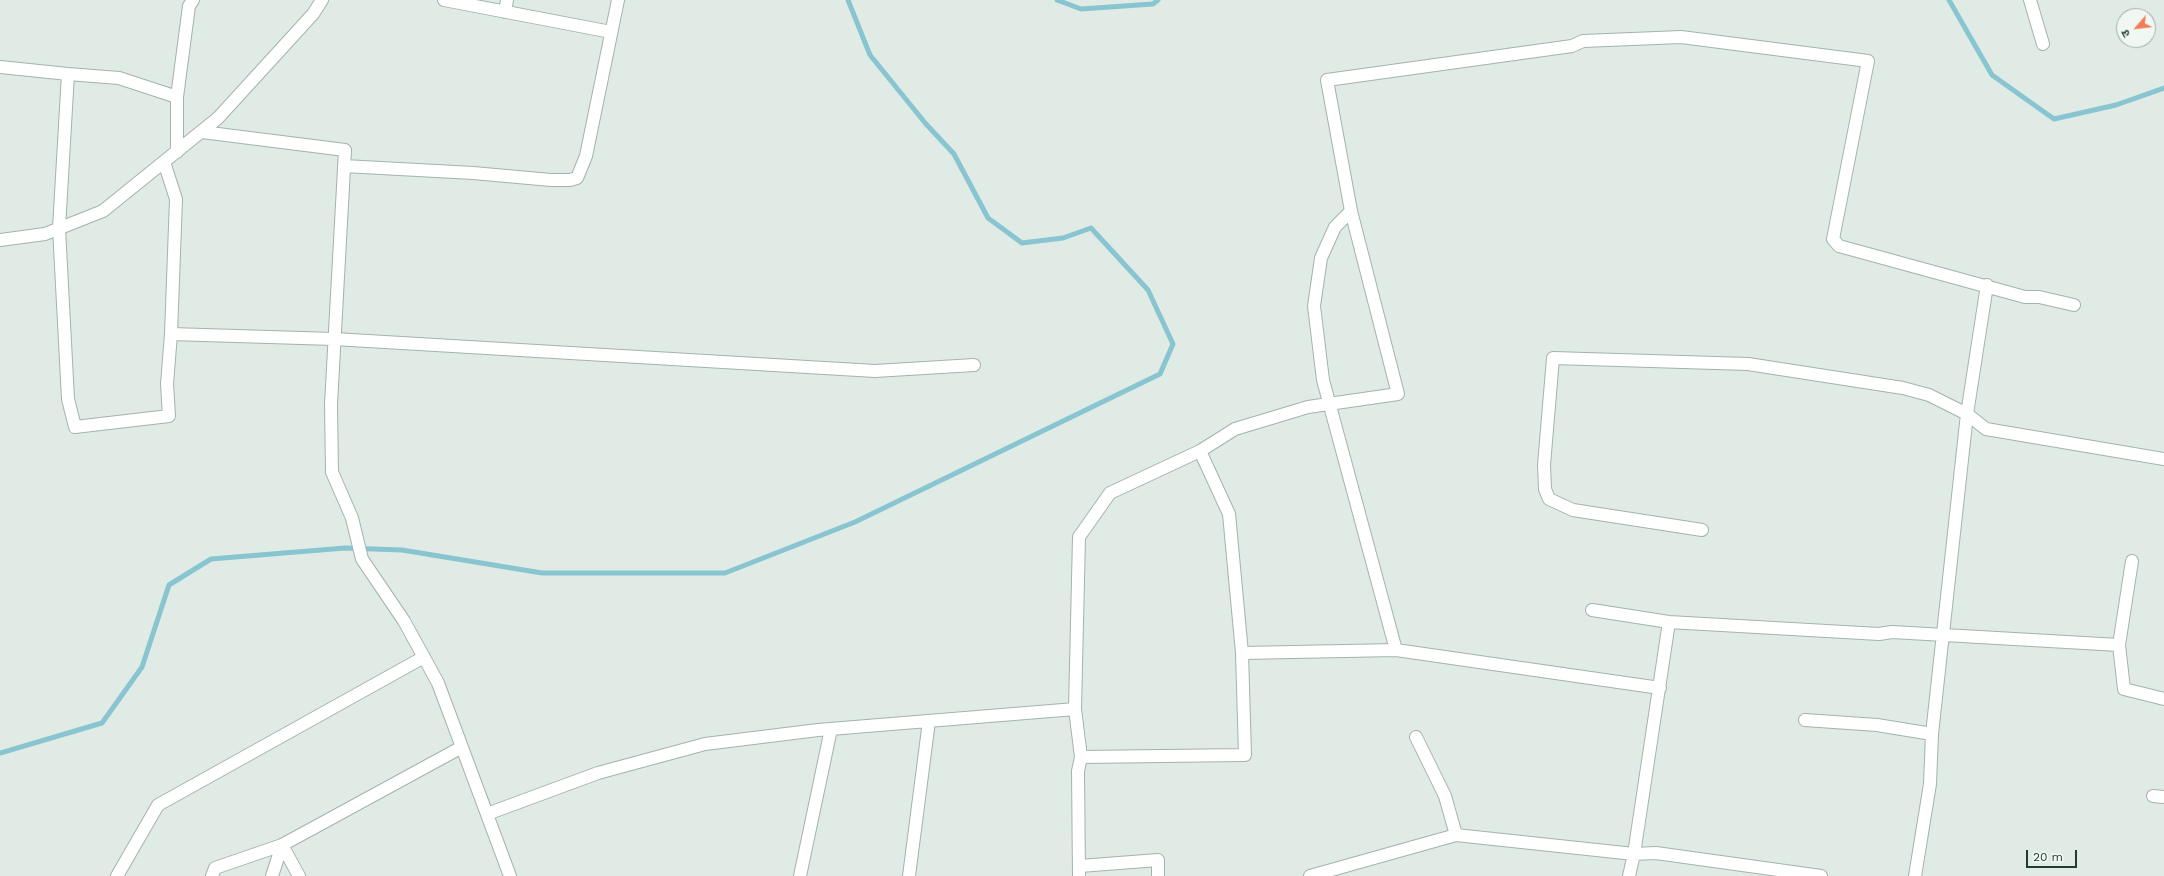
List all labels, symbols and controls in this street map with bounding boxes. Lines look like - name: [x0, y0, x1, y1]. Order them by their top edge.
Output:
- north arrow: [2116, 8, 2156, 48]
- text: उ: [2119, 28, 2133, 39]
- scale bar: [2028, 842, 2079, 868]
- text: 20 m: [2033, 850, 2063, 864]

